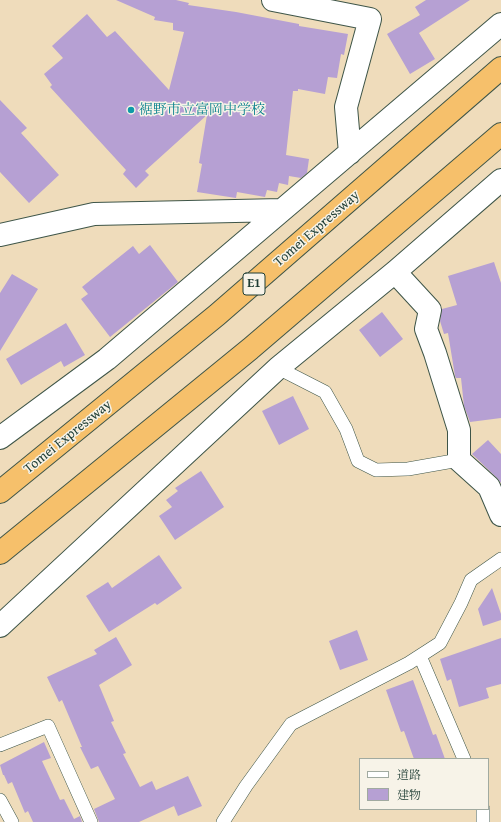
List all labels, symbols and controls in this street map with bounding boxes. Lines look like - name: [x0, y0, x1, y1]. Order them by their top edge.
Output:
- place label: 裾野市立富岡中学校: [139, 102, 265, 118]
- marker: 裾野市立富岡中学校: [126, 105, 136, 115]
- street label: Tomei Expressway: [271, 187, 363, 271]
- road number: E1: [243, 273, 265, 295]
- street label: Tomei Expressway: [21, 397, 115, 477]
- legend: [359, 758, 489, 810]
- text: 道路: [397, 766, 421, 783]
- text: 建物: [397, 786, 421, 803]

